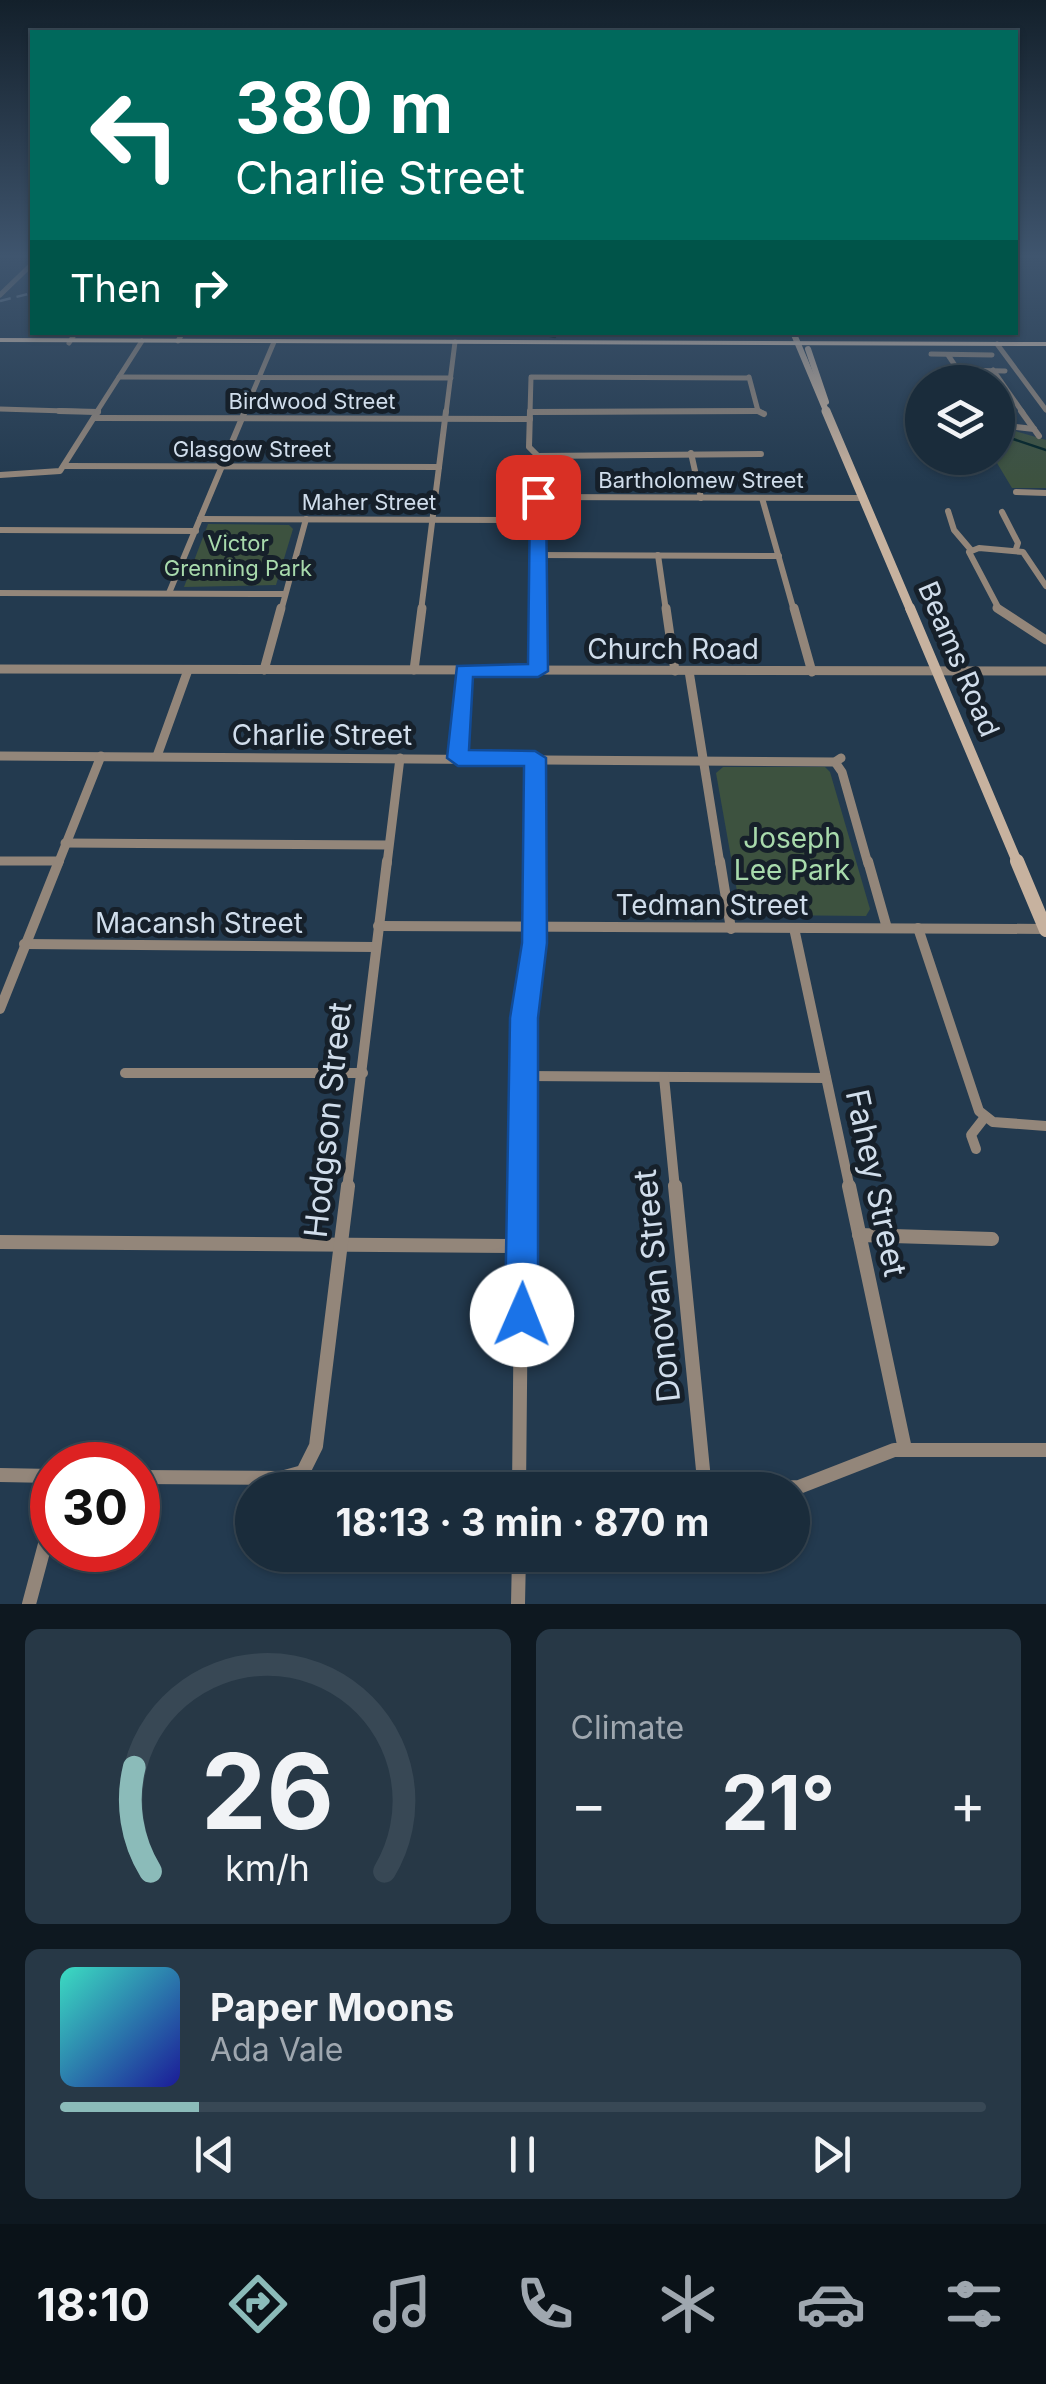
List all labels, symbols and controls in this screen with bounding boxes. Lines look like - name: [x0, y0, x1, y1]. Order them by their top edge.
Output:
- text: 380 m: [235, 65, 453, 150]
- icon: left: [70, 70, 200, 200]
- text: Charlie Street: [235, 150, 525, 205]
- icon: right: [182, 260, 237, 315]
- text: Then: [70, 265, 162, 311]
- map controls: [905, 365, 1015, 475]
- button: layers: [905, 365, 1015, 475]
- street label: Birdwood Street: [229, 388, 395, 414]
- street label: Glasgow Street: [173, 436, 331, 462]
- pin: [496, 455, 581, 540]
- street label: Bartholomew Street: [598, 467, 804, 493]
- icon: arrive: [511, 470, 566, 525]
- street label: Maher Street: [302, 489, 436, 515]
- park label: Victor Grenning Park: [164, 530, 312, 581]
- street label: Beams Road: [911, 576, 1007, 742]
- street label: Church Road: [587, 632, 759, 666]
- street label: Charlie Street: [232, 718, 412, 752]
- park label: Joseph Lee Park: [734, 821, 850, 887]
- street label: Tedman Street: [615, 888, 809, 922]
- street label: Macansh Street: [95, 906, 303, 940]
- street label: Hodgson Street: [296, 1000, 359, 1240]
- street label: Fahey Street: [838, 1086, 915, 1280]
- street label: Donovan Street: [625, 1168, 688, 1404]
- position arrow: [470, 1263, 574, 1367]
- speed limit sign: 30: [30, 1442, 160, 1572]
- text: 18:13 · 3 min · 870 m: [336, 1499, 709, 1545]
- text: Climate: [571, 1708, 684, 1747]
- text: 26: [201, 1728, 334, 1854]
- text: 21°: [721, 1757, 835, 1848]
- text: −: [571, 1771, 607, 1837]
- text: +: [950, 1771, 986, 1837]
- text: km/h: [225, 1846, 310, 1890]
- text: Paper Moons: [210, 1984, 454, 2030]
- text: Ada Vale: [210, 2030, 343, 2069]
- icon: previous: [187, 2127, 242, 2182]
- icon: pause: [495, 2127, 550, 2182]
- icon: next: [804, 2127, 859, 2182]
- icon: directions: [223, 2269, 293, 2339]
- icon: music: [367, 2269, 437, 2339]
- icon: phone: [510, 2269, 580, 2339]
- icon: climate: [653, 2269, 723, 2339]
- icon: car: [796, 2269, 866, 2339]
- icon: filters: [939, 2269, 1009, 2339]
- text: 18:10: [37, 2277, 150, 2332]

